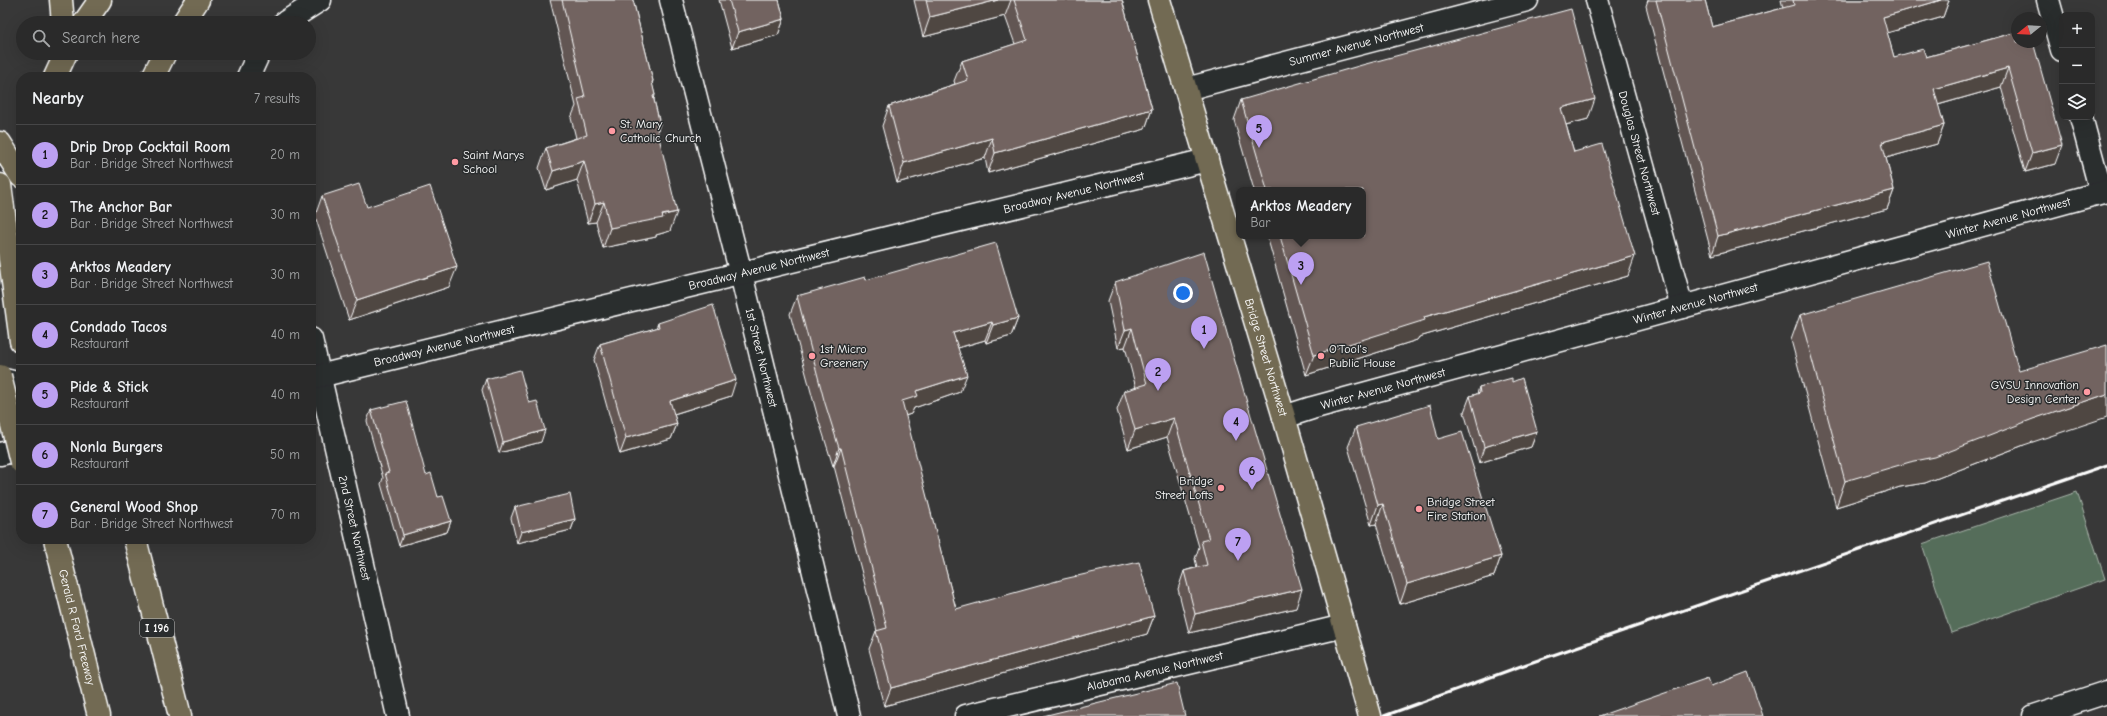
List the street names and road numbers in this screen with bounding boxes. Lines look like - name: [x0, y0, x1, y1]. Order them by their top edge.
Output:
- street label: Summer Avenue Northwest: [1288, 20, 1426, 69]
- street label: Douglas Street Northwest: [1616, 89, 1663, 218]
- street label: Broadway Avenue Northwest: [1002, 168, 1146, 216]
- street label: Winter Avenue Northwest: [1944, 194, 2073, 242]
- street label: Broadway Avenue Northwest: [687, 245, 831, 293]
- street label: Winter Avenue Northwest: [1632, 279, 1760, 327]
- street label: Bridge Street Northwest: [1242, 297, 1291, 418]
- street label: 1st Street Northwest: [743, 307, 780, 409]
- street label: Broadway Avenue Northwest: [372, 322, 516, 369]
- street label: Winter Avenue Northwest: [1319, 365, 1447, 412]
- street label: 2nd Street Northwest: [336, 474, 374, 583]
- street label: Gerald R Ford Freeway: [56, 568, 98, 687]
- road number: I 196: [140, 619, 174, 637]
- street label: Alabama Avenue Northwest: [1085, 648, 1225, 694]

